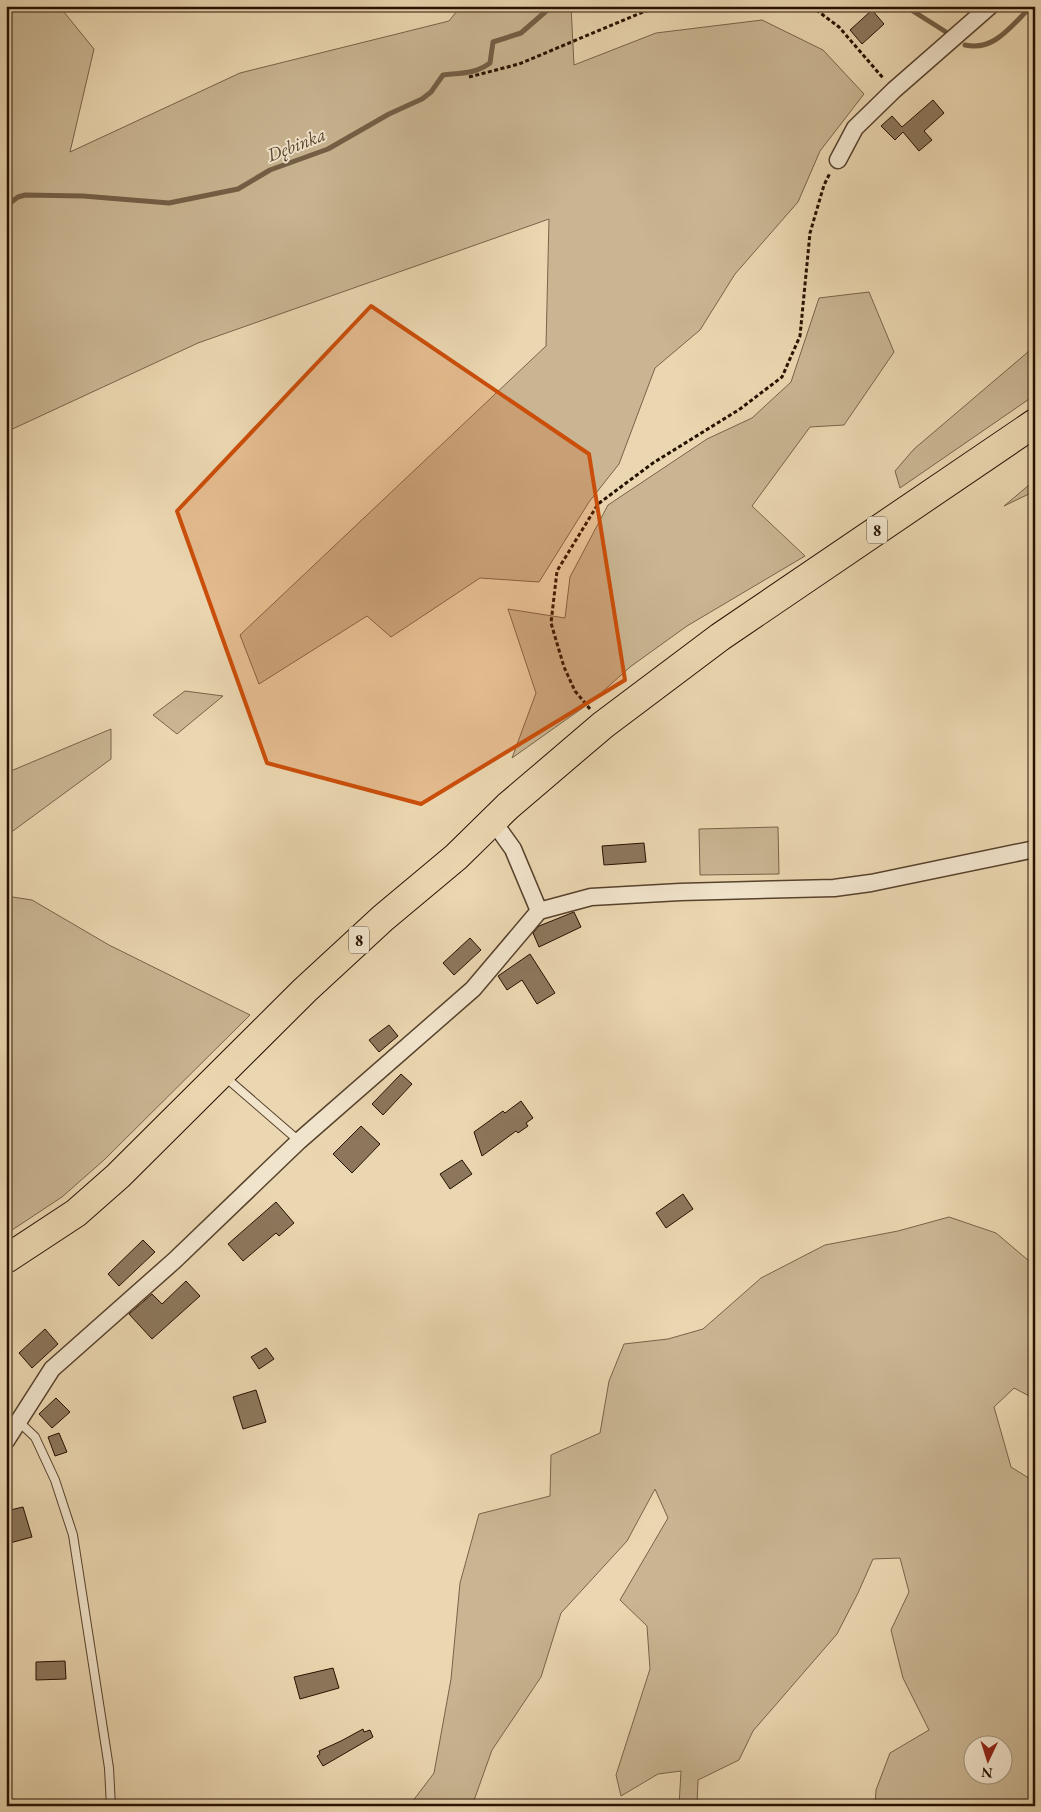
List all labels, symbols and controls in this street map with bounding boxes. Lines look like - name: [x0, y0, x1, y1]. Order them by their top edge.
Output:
- water label: Dębinka: [262, 121, 329, 168]
- road number: 8: [867, 516, 887, 544]
- road number: 8: [349, 926, 369, 954]
- north arrow: [964, 1734, 1014, 1784]
- text: N: [980, 1764, 993, 1782]

